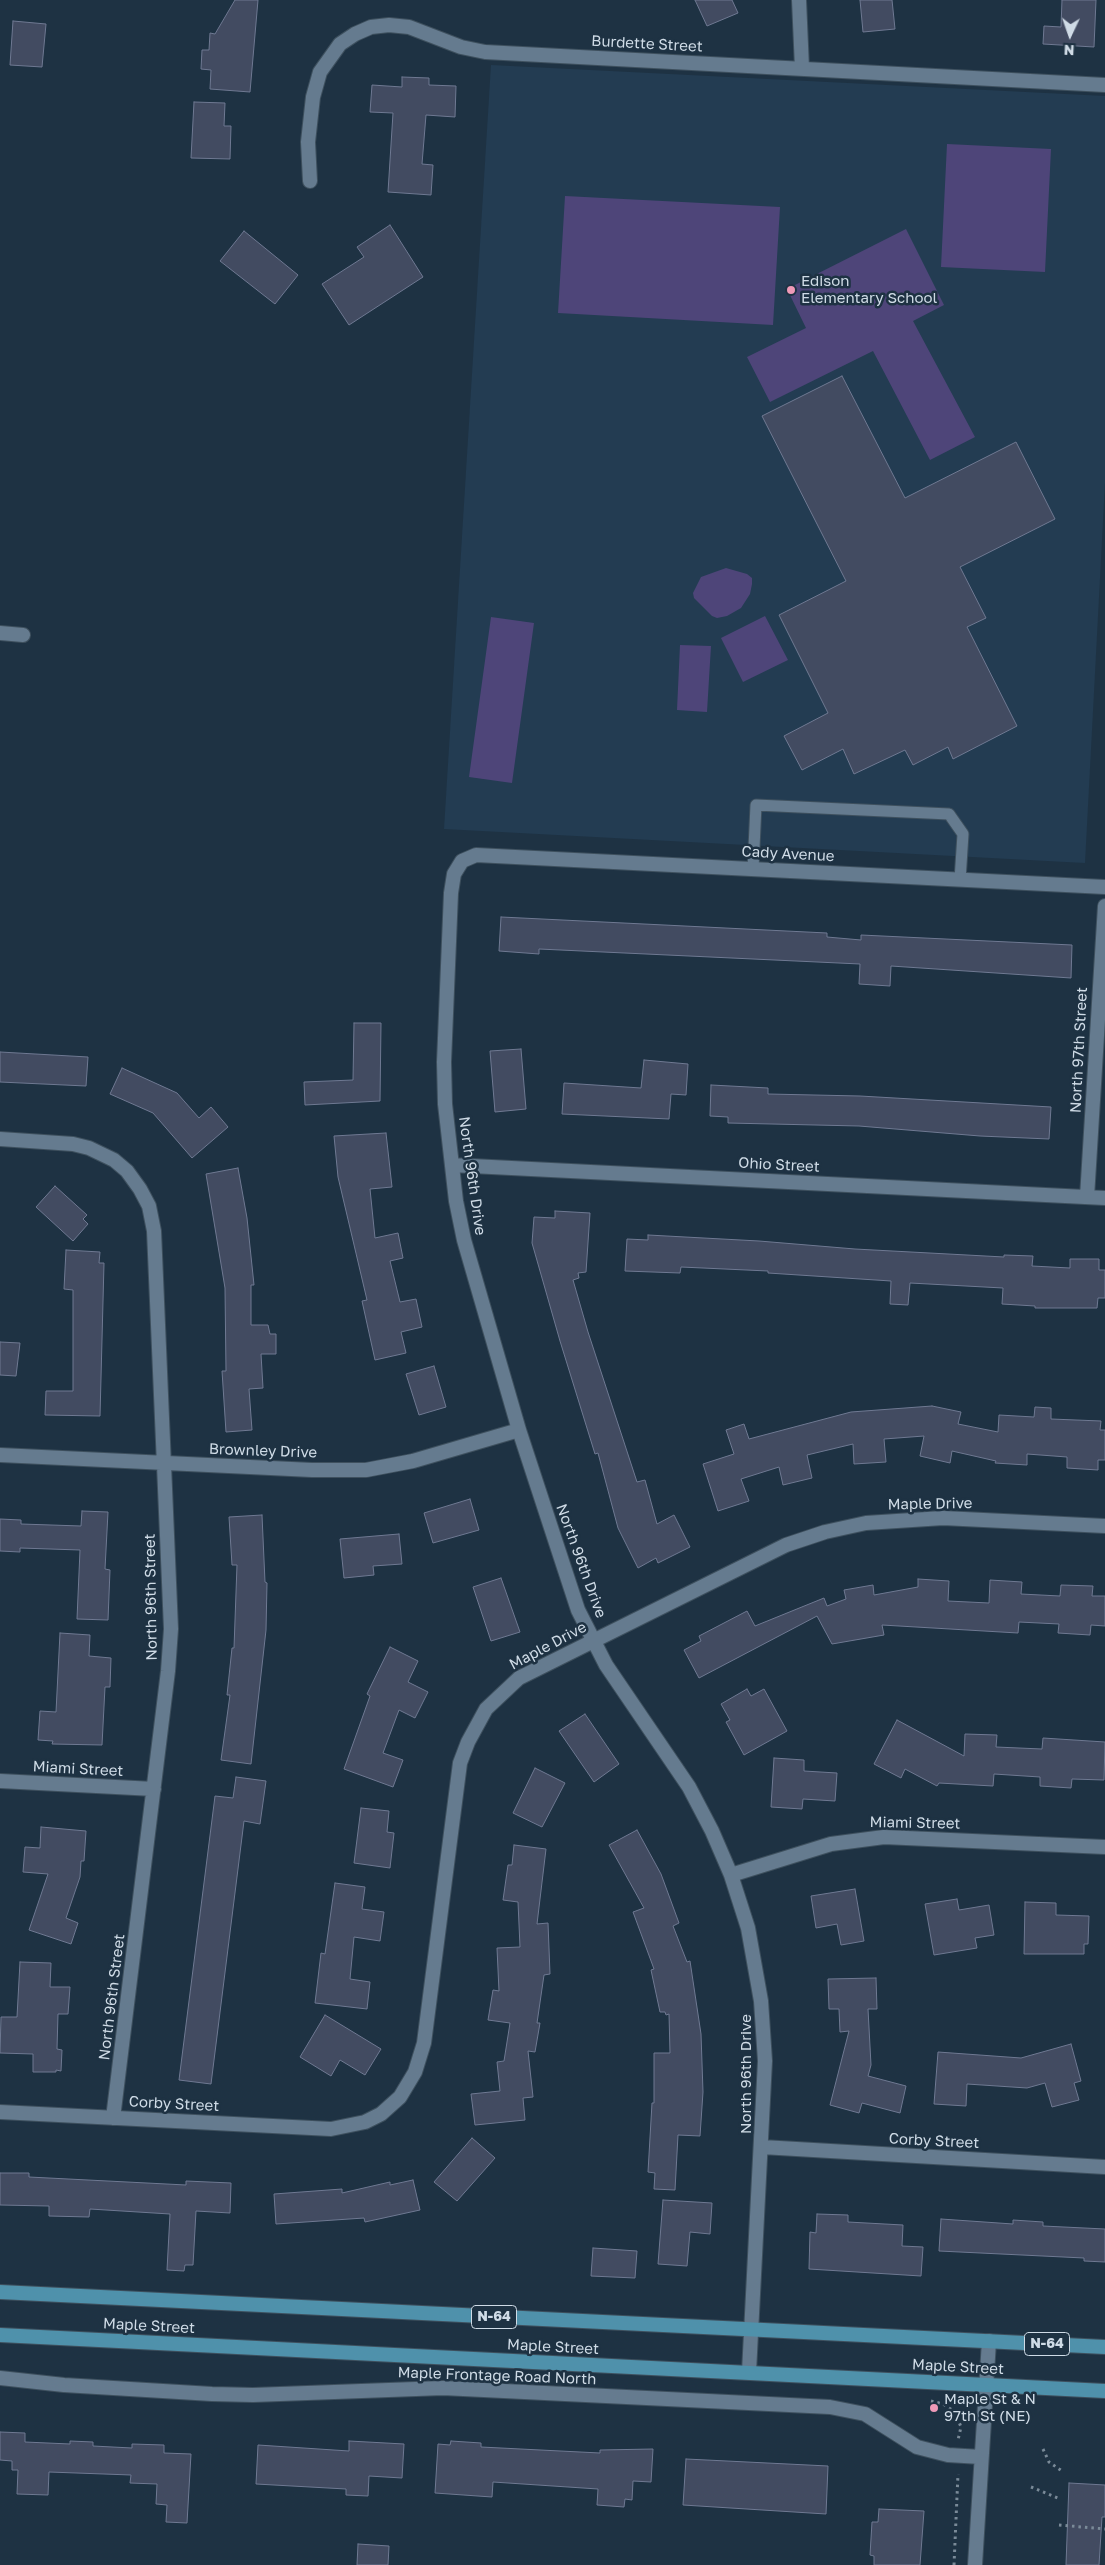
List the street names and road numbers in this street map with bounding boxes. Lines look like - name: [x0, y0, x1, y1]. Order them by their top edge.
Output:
- street label: Burdette Street: [591, 32, 703, 56]
- street label: Cady Avenue: [741, 843, 835, 865]
- street label: North 97th Street: [1067, 987, 1091, 1113]
- street label: North 96th Drive: [455, 1115, 489, 1237]
- street label: Ohio Street: [738, 1154, 820, 1176]
- street label: Brownley Drive: [209, 1440, 317, 1462]
- street label: Maple Drive: [887, 1494, 973, 1514]
- street label: North 96th Drive: [552, 1502, 610, 1620]
- street label: North 96th Street: [141, 1533, 161, 1661]
- street label: Maple Drive: [506, 1618, 590, 1674]
- street label: Miami Street: [32, 1758, 124, 1780]
- street label: Miami Street: [869, 1813, 961, 1833]
- street label: North 96th Street: [95, 1933, 129, 2061]
- street label: North 96th Drive: [737, 2014, 755, 2134]
- street label: Corby Street: [128, 2093, 220, 2115]
- street label: Corby Street: [888, 2130, 980, 2152]
- road number: N-64: [472, 2306, 516, 2328]
- street label: Maple Street: [103, 2315, 195, 2337]
- road number: N-64: [1024, 2332, 1070, 2356]
- street label: Maple Street: [507, 2336, 599, 2358]
- street label: Maple Street: [912, 2356, 1004, 2378]
- street label: Maple Frontage Road North: [397, 2364, 597, 2388]

